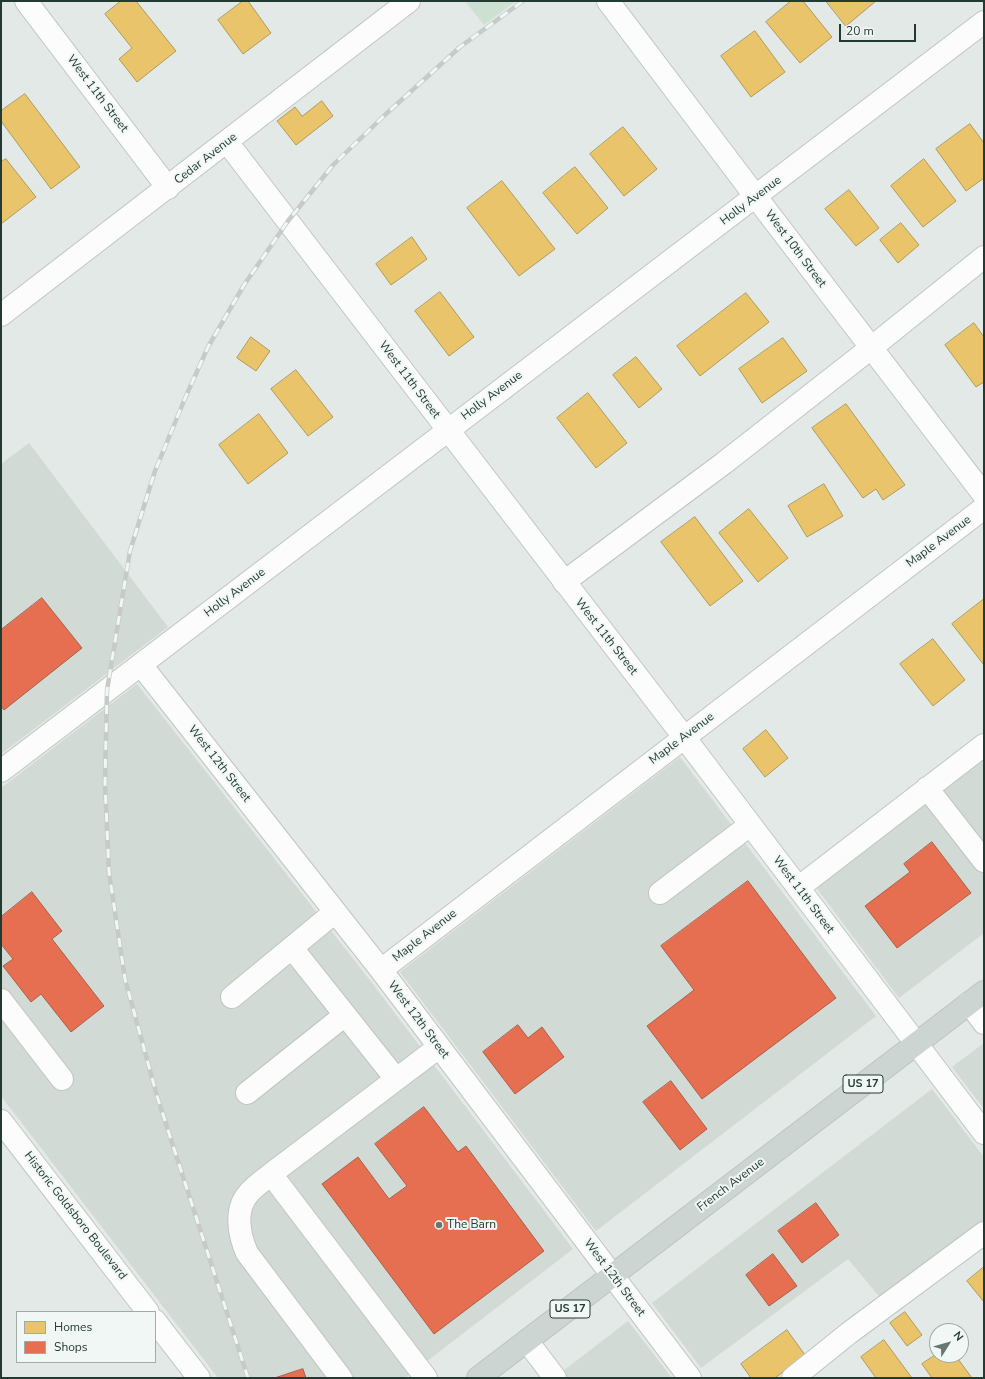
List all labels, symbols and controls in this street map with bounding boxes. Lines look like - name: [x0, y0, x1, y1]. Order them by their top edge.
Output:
- scale bar: [841, 16, 918, 42]
- text: 20 m: [846, 23, 874, 39]
- street label: West 11th Street: [63, 52, 131, 136]
- street label: Cedar Avenue: [172, 130, 240, 188]
- street label: Holly Avenue: [718, 173, 784, 229]
- street label: West 10th Street: [761, 207, 829, 291]
- street label: West 11th Street: [375, 338, 443, 422]
- street label: Holly Avenue: [459, 368, 525, 424]
- street label: Maple Avenue: [904, 513, 974, 571]
- street label: Holly Avenue: [202, 565, 268, 621]
- street label: West 11th Street: [572, 596, 640, 678]
- street label: Maple Avenue: [647, 710, 717, 768]
- street label: West 12th Street: [185, 723, 253, 805]
- street label: West 11th Street: [769, 853, 837, 937]
- street label: Maple Avenue: [390, 906, 460, 966]
- street label: West 12th Street: [384, 978, 452, 1062]
- road number: US 17: [843, 1075, 883, 1093]
- street label: Historic Goldsboro Boulevard: [21, 1149, 129, 1283]
- street label: French Avenue: [695, 1155, 767, 1215]
- place label: The Barn: [447, 1218, 496, 1232]
- marker: The Barn: [434, 1220, 444, 1230]
- street label: West 12th Street: [580, 1236, 648, 1320]
- road number: US 17: [550, 1300, 590, 1318]
- legend: [16, 1311, 156, 1363]
- text: Homes: [54, 1319, 92, 1335]
- north arrow: [929, 1323, 969, 1363]
- text: N: [950, 1328, 967, 1344]
- text: Shops: [54, 1339, 88, 1355]

